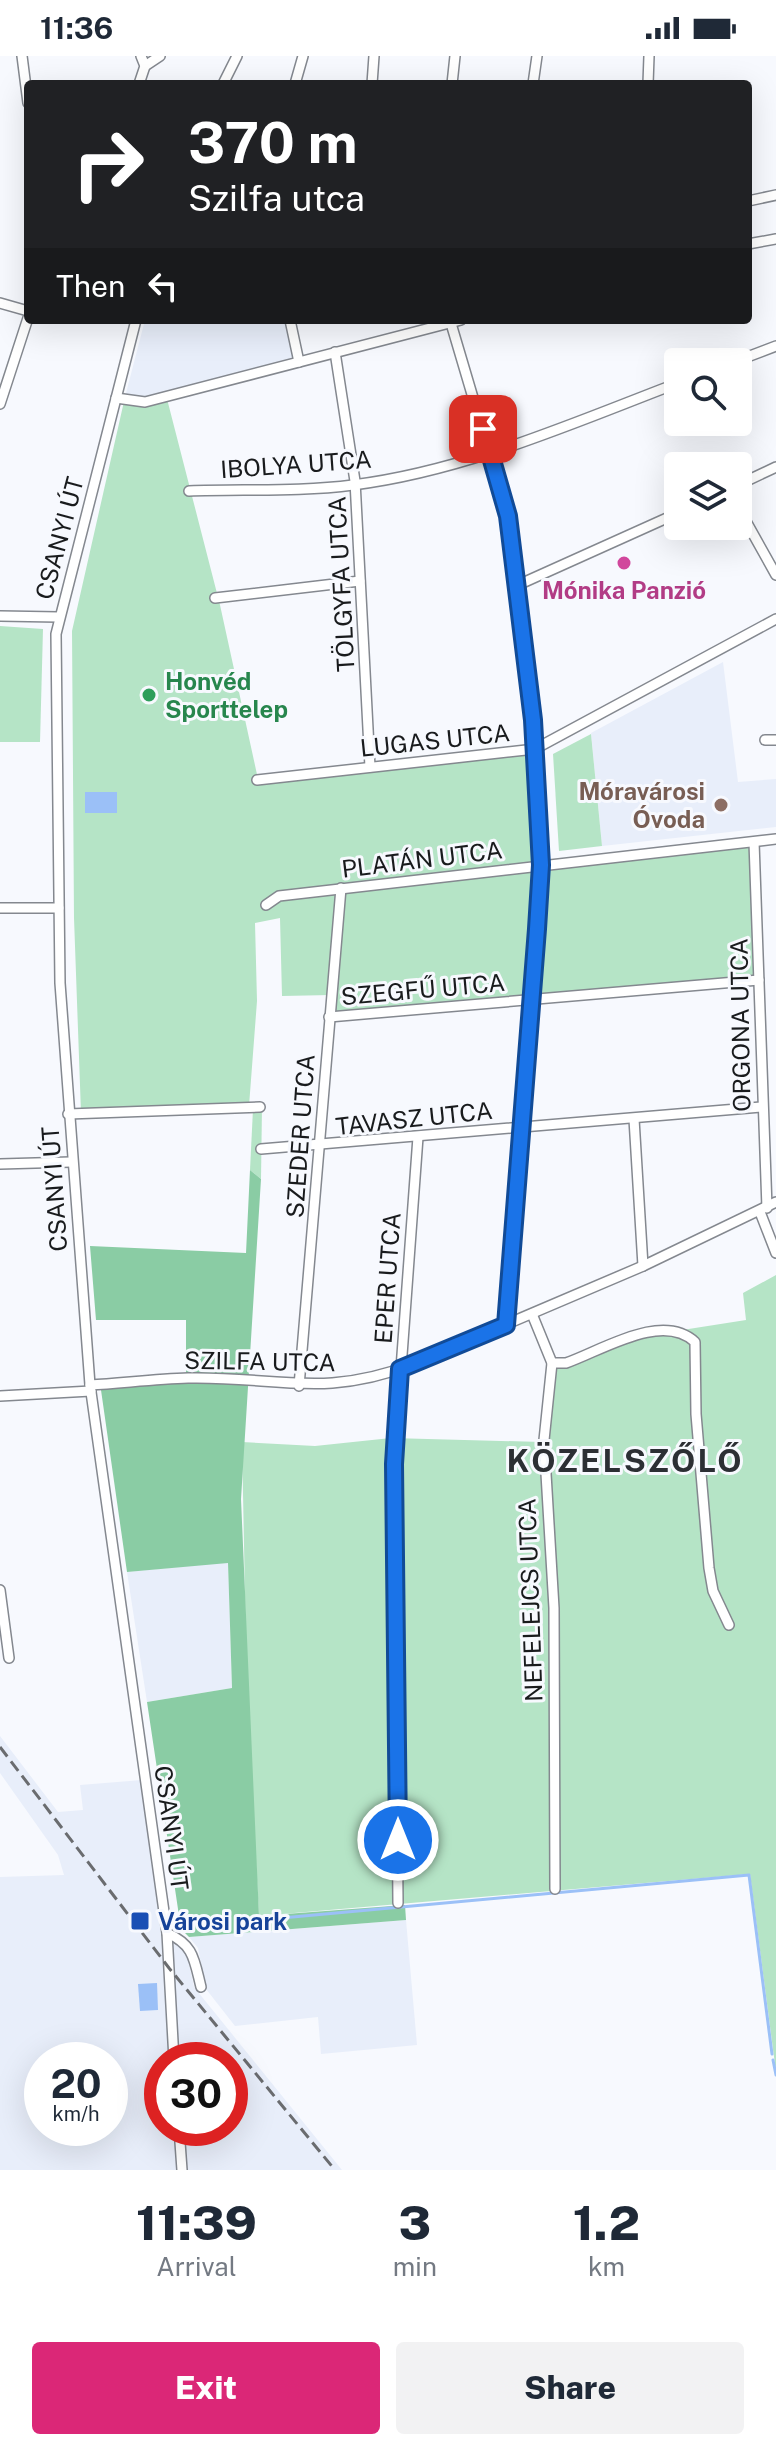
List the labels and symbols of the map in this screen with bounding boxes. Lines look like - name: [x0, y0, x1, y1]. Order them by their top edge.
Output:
- pin: [449, 395, 517, 463]
- street label: IBOLYA UTCA: [219, 445, 373, 483]
- street label: CSANYI ÚT: [29, 474, 89, 602]
- street label: TÖLGYFA UTCA: [321, 495, 360, 673]
- marker: Mónika Panzió: [615, 554, 633, 572]
- place label: Mónika Panzió: [542, 576, 706, 604]
- place label: Honvéd Sporttelep: [165, 667, 288, 723]
- marker: Honvéd Sporttelep: [140, 686, 158, 704]
- street label: LUGAS UTCA: [359, 718, 511, 762]
- place label: Móravárosi Óvoda: [578, 777, 705, 833]
- marker: Móravárosi Óvoda: [712, 796, 730, 814]
- street label: PLATÁN UTCA: [340, 835, 504, 883]
- street label: ORGONA UTCA: [724, 938, 756, 1112]
- street label: SZEGFŰ UTCA: [340, 968, 506, 1010]
- street label: SZEDER UTCA: [280, 1053, 320, 1219]
- street label: TAVASZ UTCA: [334, 1096, 494, 1140]
- street label: CSANYI ÚT: [36, 1125, 72, 1253]
- street label: EPER UTCA: [368, 1211, 406, 1345]
- street label: SZILFA UTCA: [184, 1346, 336, 1376]
- district label: KÖZELSZŐLŐ: [506, 1442, 744, 1479]
- street label: NEFELEJCS UTCA: [512, 1498, 548, 1702]
- street label: CSANYI ÚT: [149, 1764, 195, 1892]
- position arrow: [356, 1798, 440, 1882]
- place label: Városi park: [158, 1907, 287, 1935]
- marker: Városi park: [129, 1910, 151, 1932]
- speed limit sign: 30: [144, 2042, 248, 2146]

